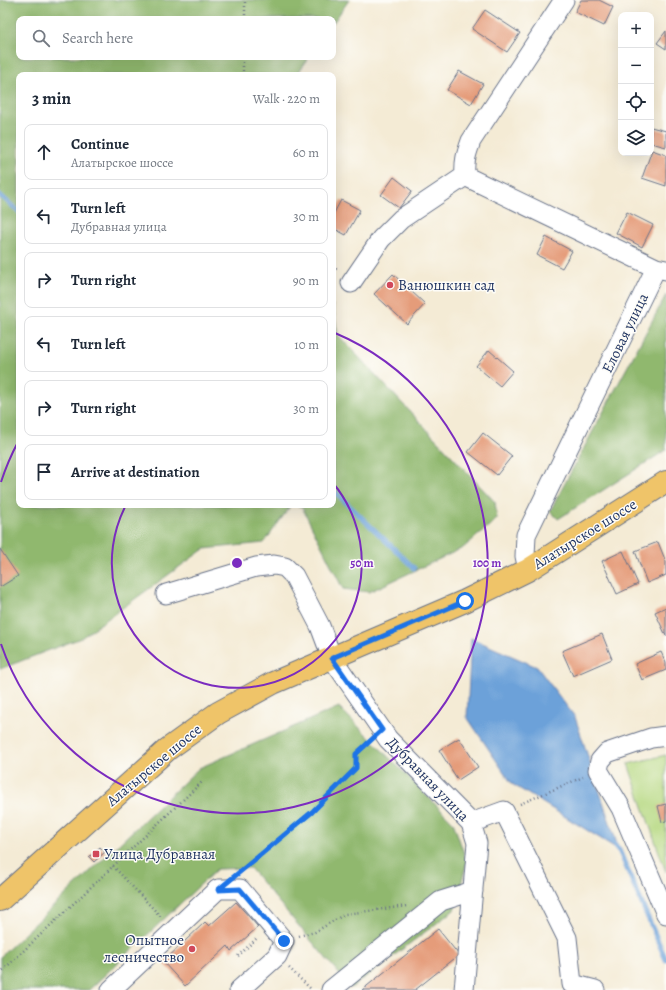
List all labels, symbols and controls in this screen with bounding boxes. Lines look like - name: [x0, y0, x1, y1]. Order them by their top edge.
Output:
- map controls: [618, 12, 654, 156]
- button: +: [618, 12, 654, 48]
- search box: [16, 16, 336, 60]
- icon: search: [30, 27, 52, 49]
- text: Search here: [62, 28, 133, 48]
- button: −: [618, 48, 654, 84]
- button: locate: [618, 84, 654, 120]
- text: 3 min: [32, 87, 71, 110]
- text: Walk · 220 m: [253, 90, 320, 107]
- button: layers: [618, 120, 654, 156]
- text: Continue: [71, 134, 129, 154]
- icon: ahead: [33, 141, 55, 163]
- text: 60 m: [293, 144, 319, 161]
- text: Алатырское шоссе: [71, 154, 174, 171]
- text: Turn left: [71, 198, 126, 218]
- icon: left: [33, 205, 55, 227]
- text: 30 m: [293, 208, 319, 225]
- text: Дубравная улица: [71, 218, 167, 235]
- icon: right: [33, 269, 55, 291]
- text: Turn right: [71, 270, 136, 290]
- text: 90 m: [293, 272, 319, 289]
- place label: Ванюшкин сад: [398, 275, 495, 295]
- marker: Ванюшкин сад: [385, 280, 395, 290]
- street label: Еловая улица: [597, 290, 653, 376]
- icon: left: [33, 333, 55, 355]
- text: Turn left: [71, 334, 126, 354]
- text: 10 m: [294, 336, 319, 353]
- icon: right: [33, 397, 55, 419]
- text: Turn right: [71, 398, 136, 418]
- text: 30 m: [293, 400, 319, 417]
- icon: arrive: [33, 461, 55, 483]
- text: Arrive at destination: [71, 462, 200, 482]
- street label: Алатырское шоссе: [529, 494, 641, 574]
- text: 50 m: [350, 555, 374, 571]
- text: 100 m: [473, 555, 501, 571]
- centre of rings: [230, 556, 244, 570]
- route start: [456, 592, 474, 610]
- street label: Алатырское шоссе: [101, 719, 206, 811]
- street label: Дубравная улица: [382, 732, 474, 826]
- place label: Улица Дубравная: [104, 844, 215, 864]
- marker: Улица Дубравная: [91, 849, 101, 859]
- place label: Опытное лесничество: [104, 930, 184, 967]
- route end: [275, 932, 293, 950]
- marker: Опытное лесничество: [187, 944, 197, 954]

